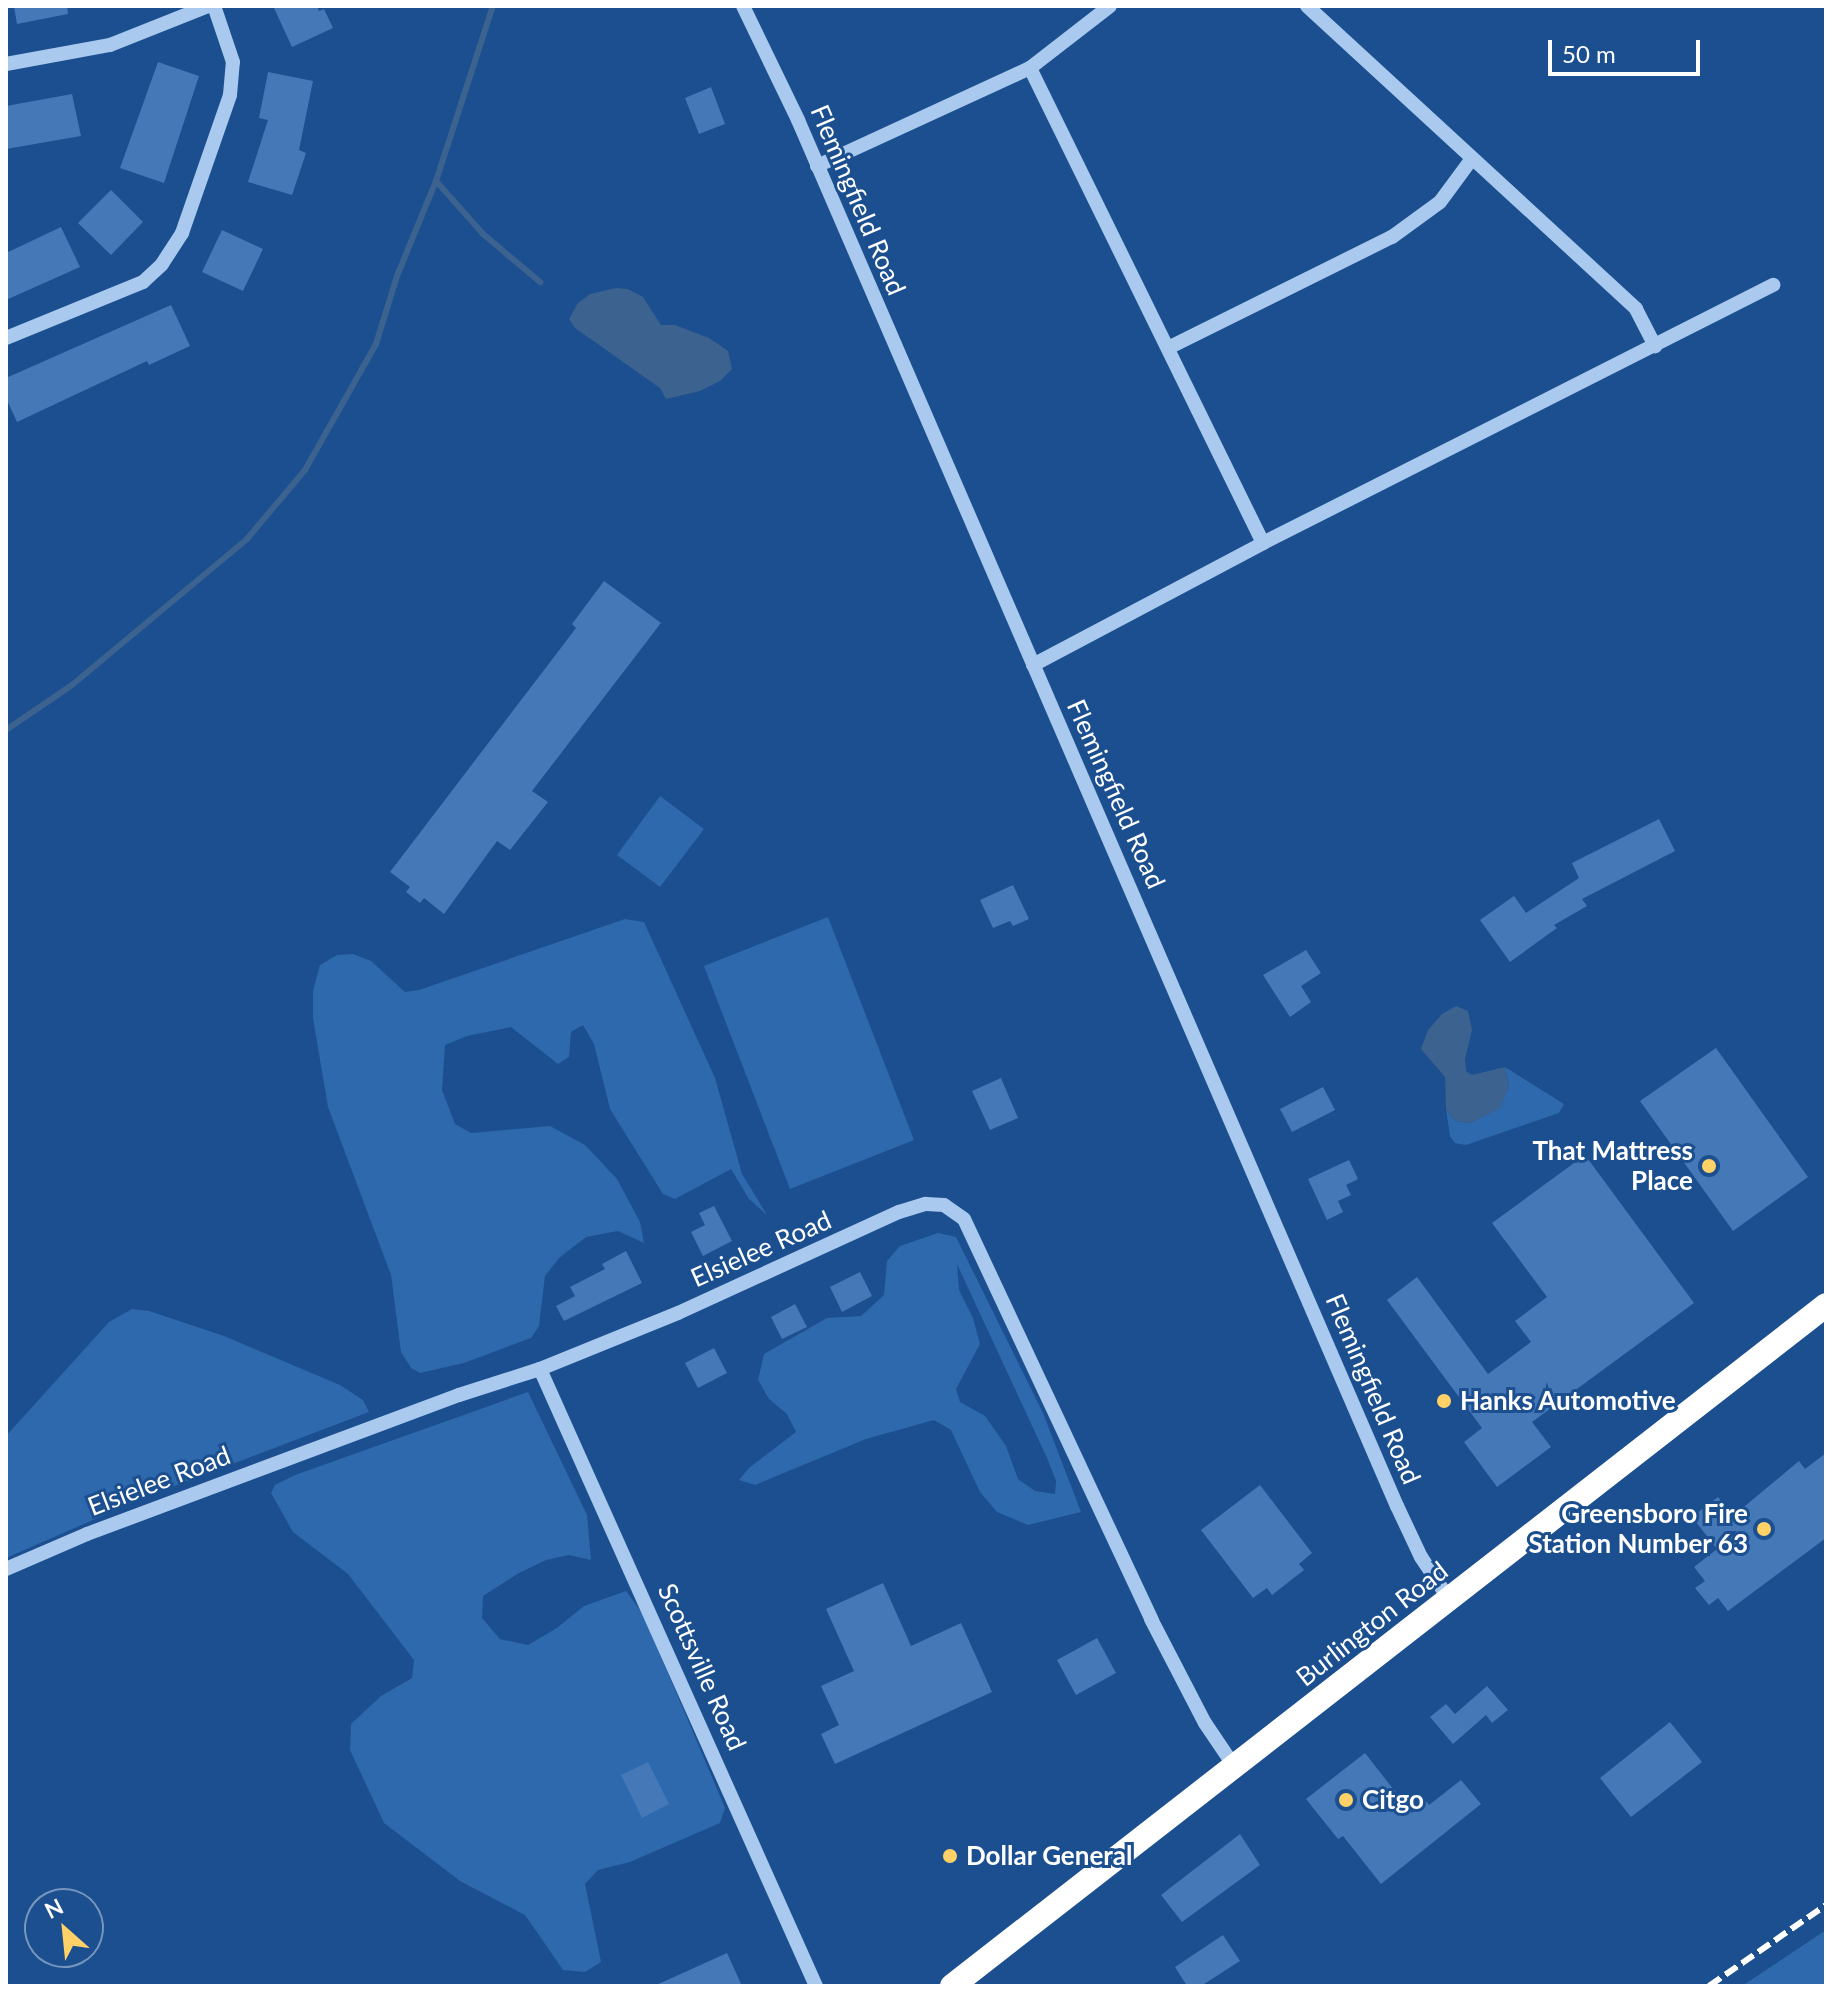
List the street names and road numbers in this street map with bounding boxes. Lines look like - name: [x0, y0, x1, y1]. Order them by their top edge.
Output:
- street label: Flemingfield Road: [804, 100, 912, 300]
- street label: Flemingfield Road: [1060, 695, 1172, 893]
- street label: Elsielee Road: [686, 1204, 836, 1294]
- street label: Flemingfield Road: [1319, 1289, 1427, 1489]
- street label: Elsielee Road: [83, 1440, 235, 1522]
- street label: Burlington Road: [1290, 1555, 1454, 1693]
- street label: Scottsville Road: [651, 1579, 753, 1755]

